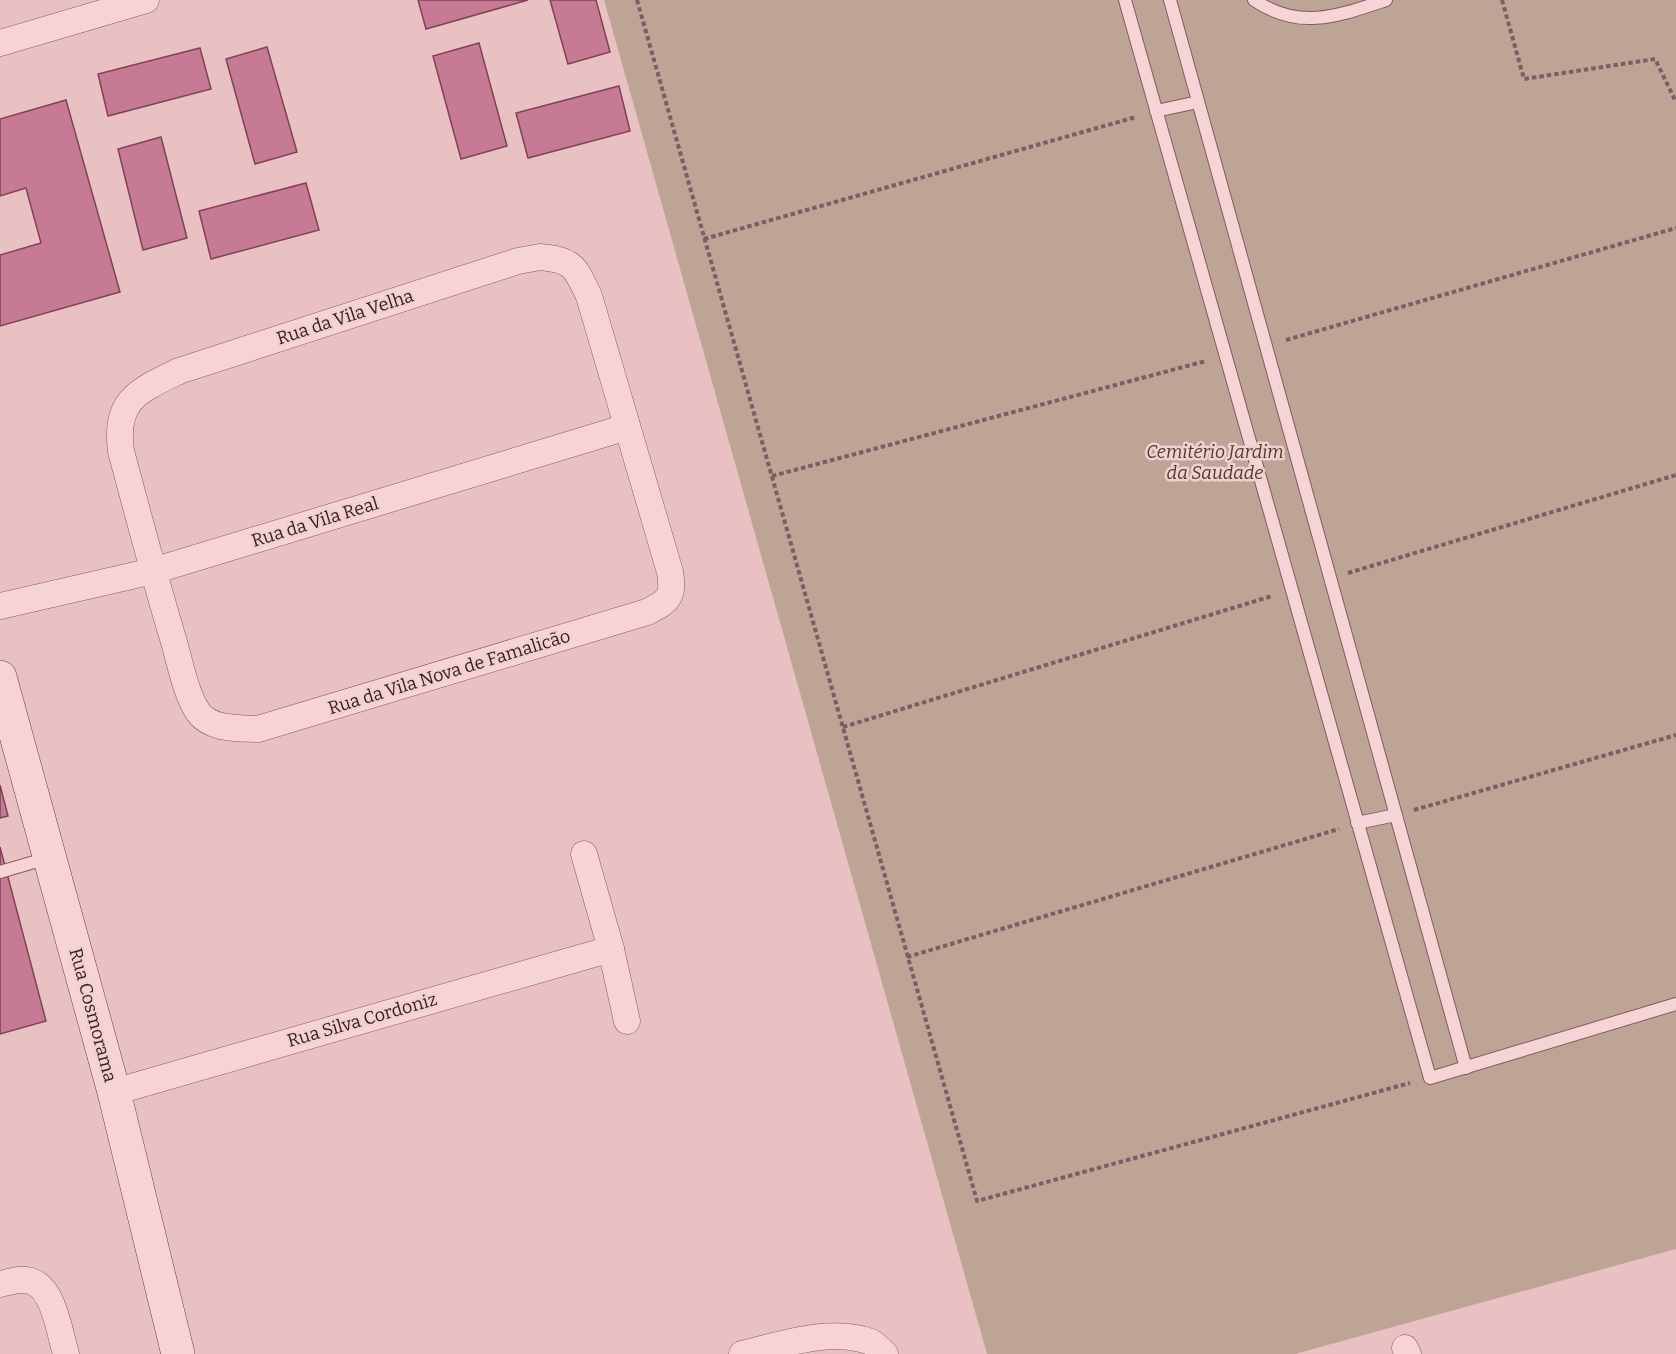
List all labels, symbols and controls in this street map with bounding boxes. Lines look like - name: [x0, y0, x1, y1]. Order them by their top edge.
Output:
- street label: Rua da Vila Velha: [274, 284, 416, 350]
- park label: Cemitério Jardim da Saudade: [1146, 441, 1284, 484]
- street label: Rua da Vila Real: [249, 492, 381, 552]
- street label: Rua da Vila Nova de Famalicão: [325, 625, 573, 719]
- street label: Rua Cosmorama: [65, 946, 122, 1085]
- street label: Rua Silva Cordoniz: [285, 988, 439, 1052]

